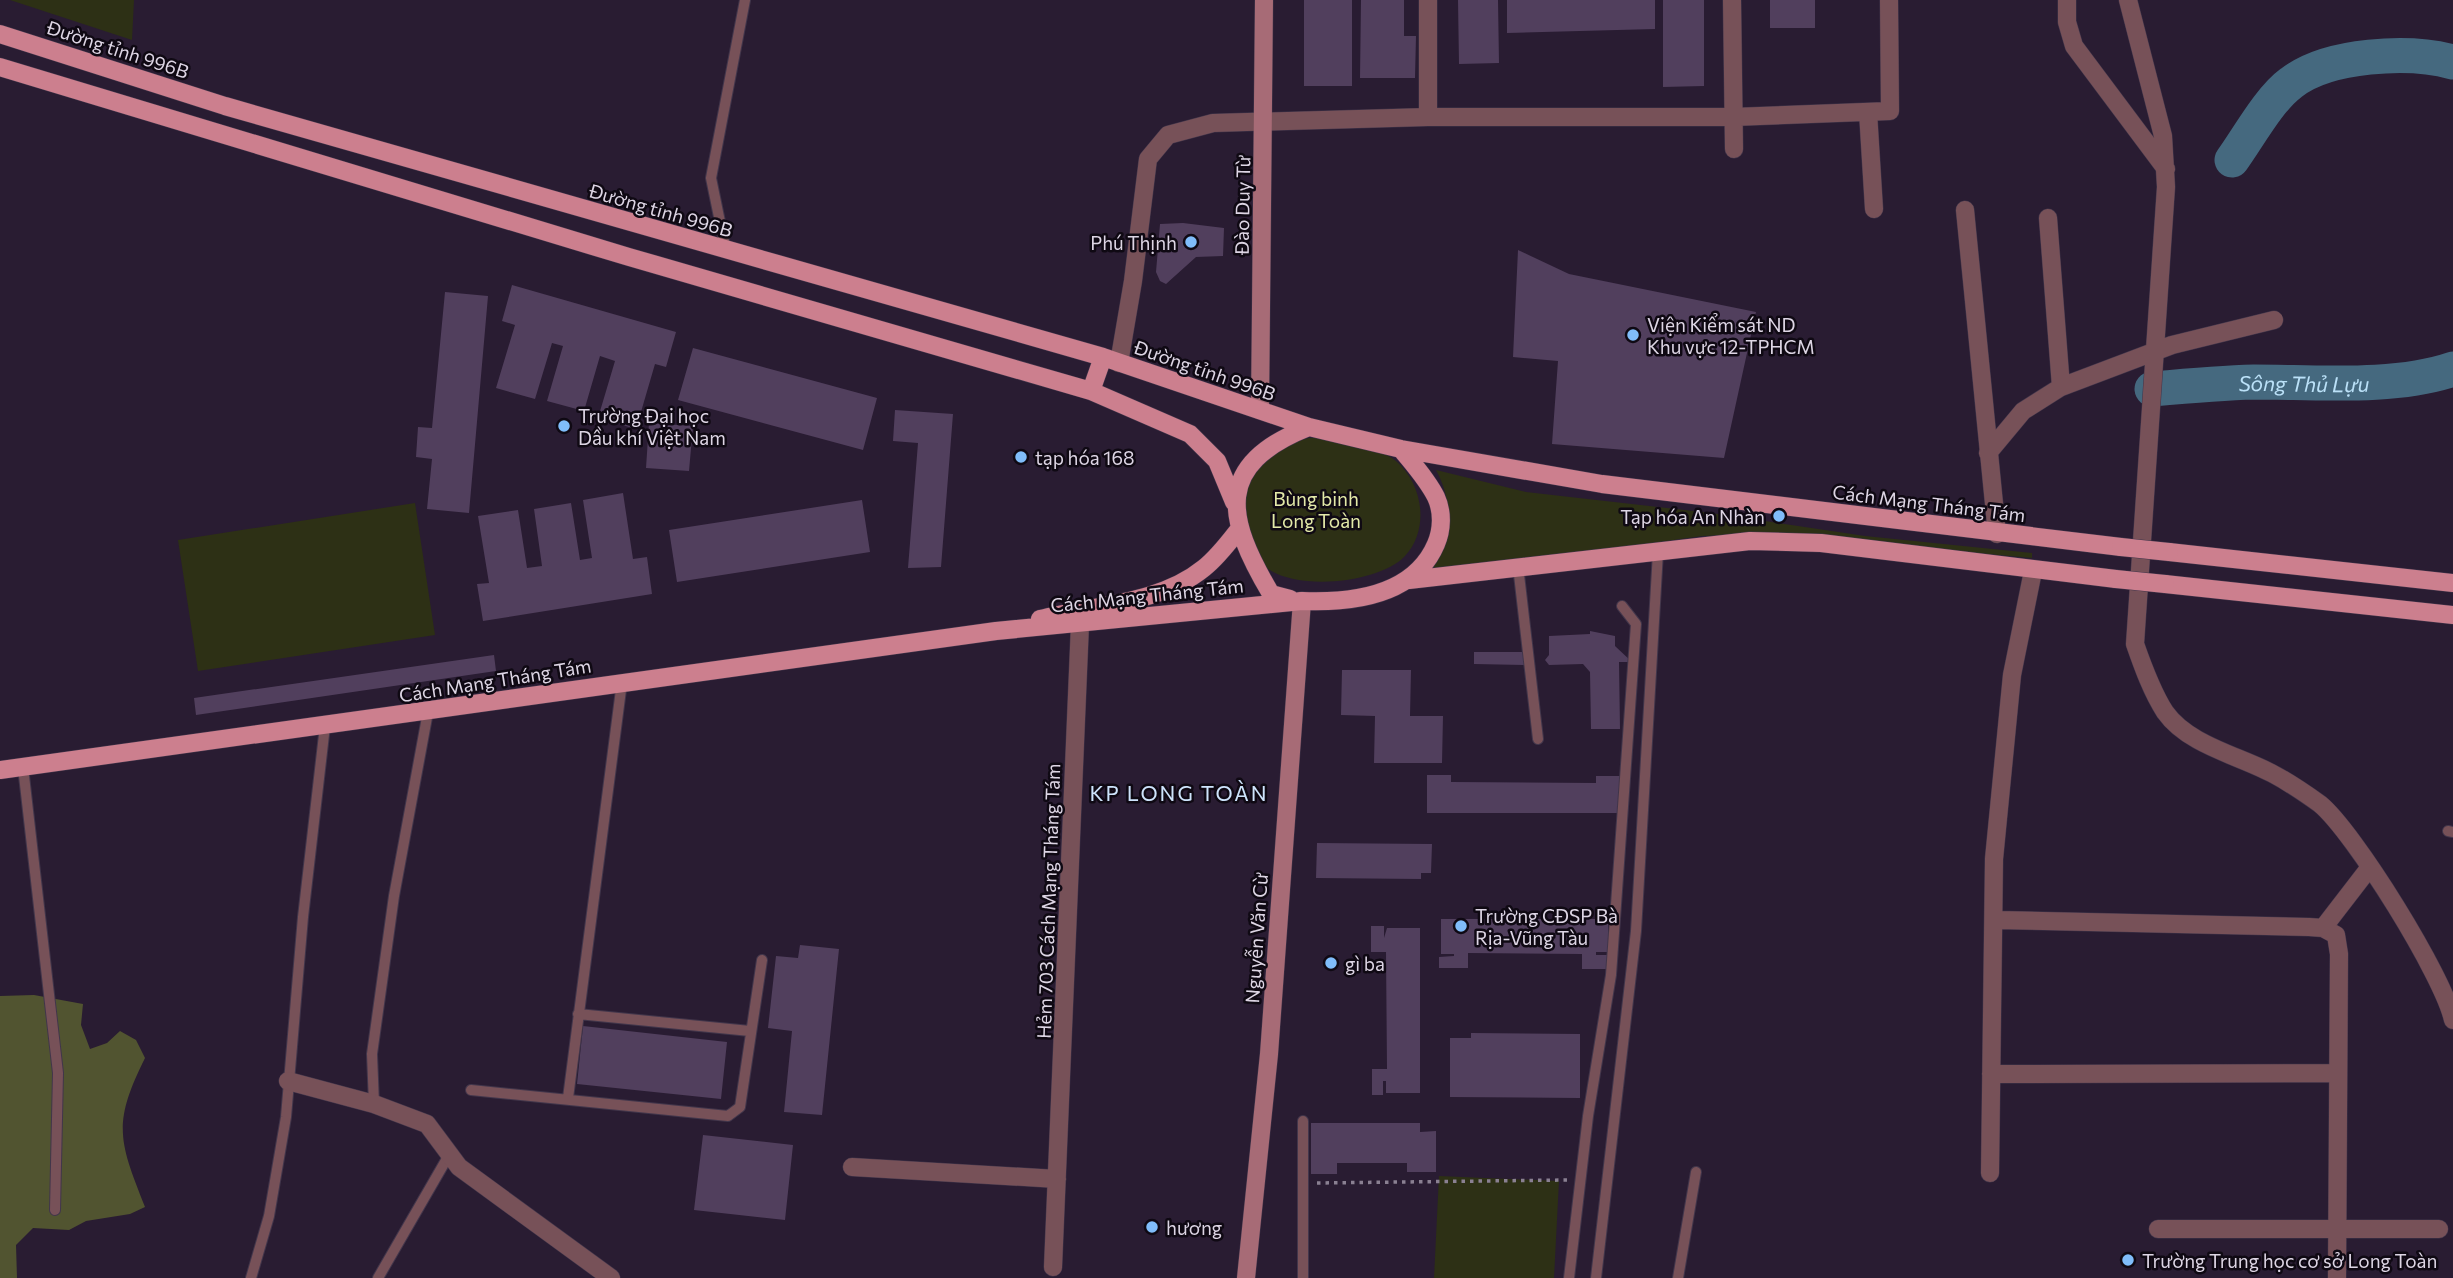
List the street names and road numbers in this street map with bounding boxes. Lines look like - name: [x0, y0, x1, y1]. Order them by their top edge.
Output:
- street label: Đường tỉnh 996B: [43, 15, 192, 83]
- street label: Đào Duy Từ: [1230, 154, 1254, 256]
- street label: Đường tỉnh 996B: [586, 178, 735, 241]
- street label: Đường tỉnh 996B: [1130, 335, 1279, 405]
- street label: Cách Mạng Tháng Tám: [1831, 480, 2027, 526]
- street label: Cách Mạng Tháng Tám: [1049, 573, 1245, 617]
- street label: Cách Mạng Tháng Tám: [397, 653, 593, 707]
- street label: Hẻm 703 Cách Mạng Tháng Tám: [1032, 763, 1064, 1039]
- street label: Nguyễn Văn Cừ: [1240, 871, 1272, 1004]

